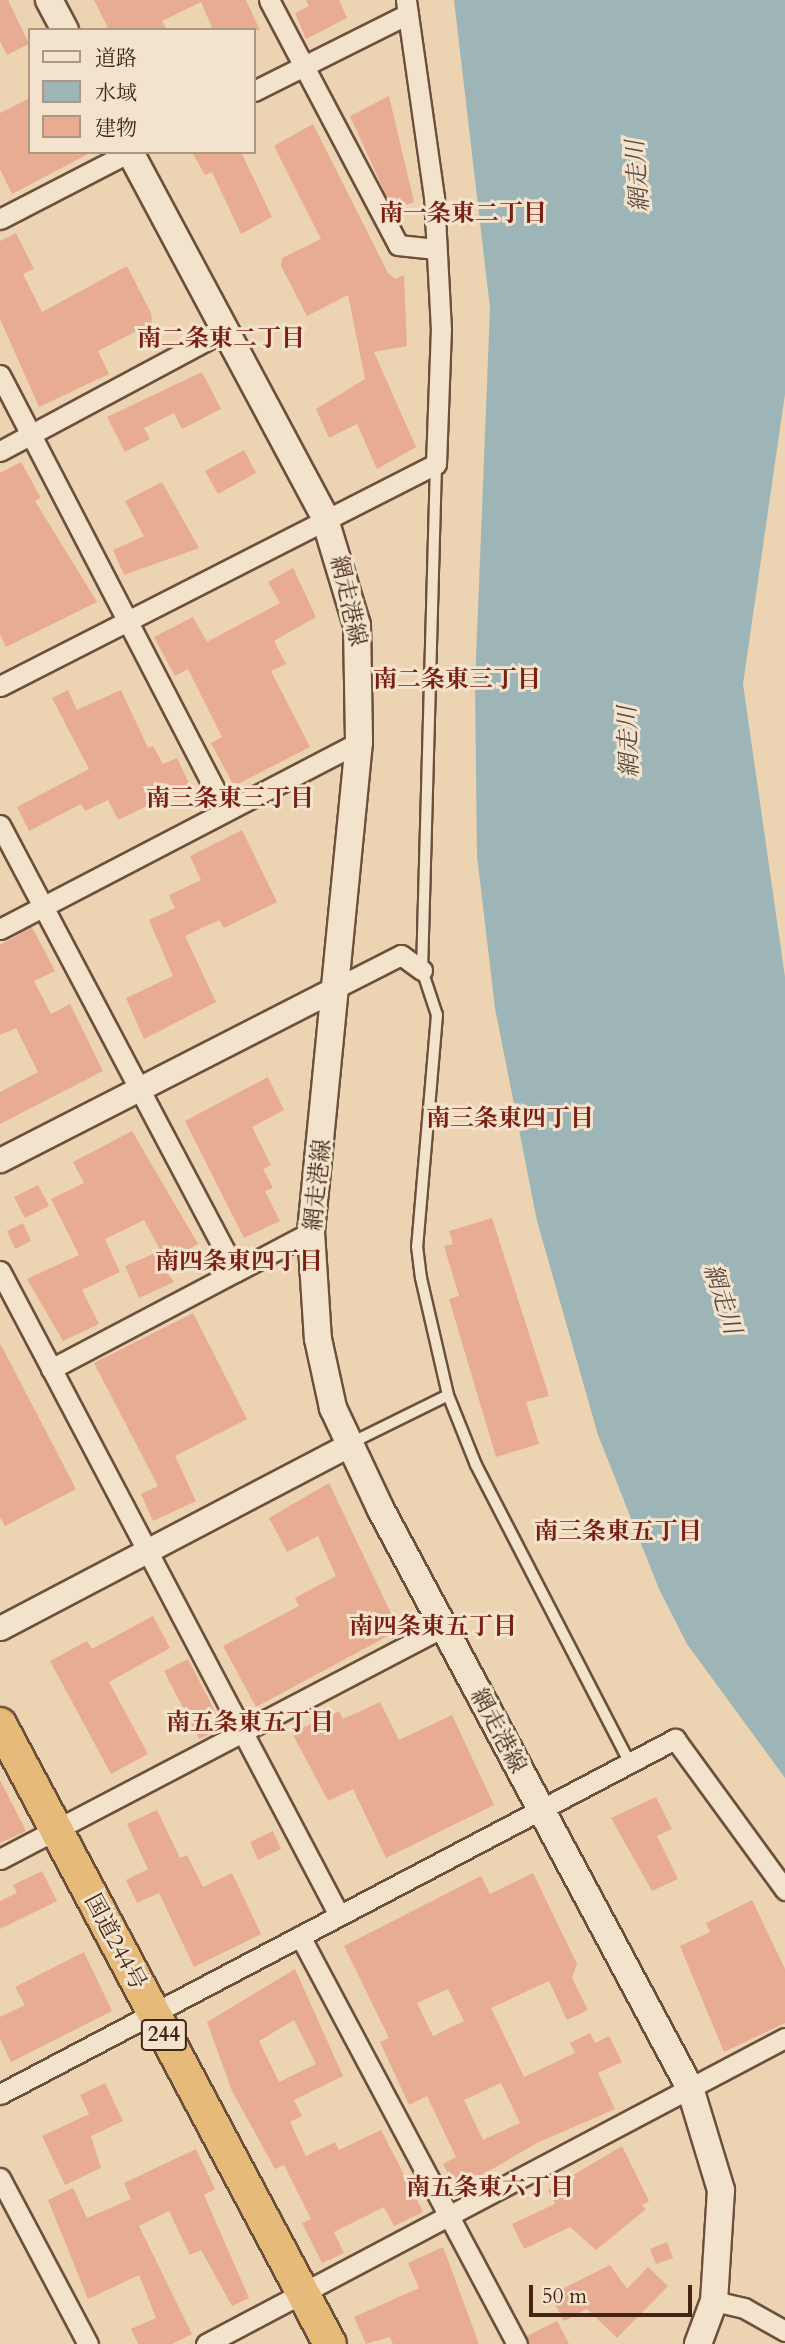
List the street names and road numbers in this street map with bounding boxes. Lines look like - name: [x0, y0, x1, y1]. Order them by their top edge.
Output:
- street label: 網走港線: [324, 553, 372, 649]
- street label: 網走港線: [299, 1138, 337, 1232]
- street label: 網走港線: [464, 1684, 532, 1778]
- street label: 国道244号: [78, 1889, 152, 1995]
- road number: 244: [140, 2018, 188, 2052]

